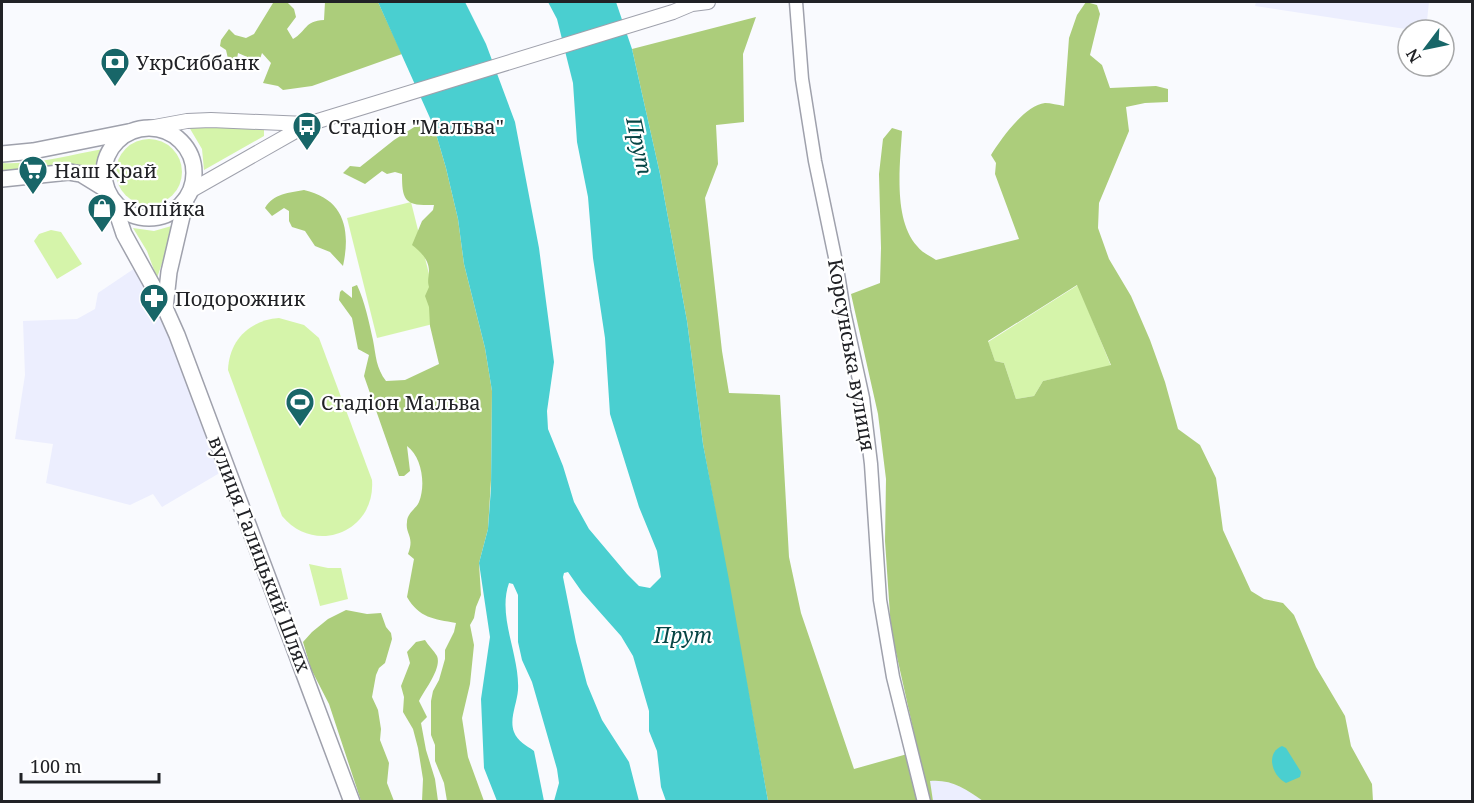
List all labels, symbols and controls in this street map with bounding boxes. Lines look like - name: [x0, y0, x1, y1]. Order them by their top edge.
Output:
- north arrow: [1396, 18, 1456, 78]
- text: N: [1400, 44, 1426, 67]
- bank icon: УкрСиббанк: [99, 46, 131, 88]
- place label: УкрСиббанк: [136, 49, 259, 76]
- bus stop icon: Стадіон "Мальва": [291, 110, 323, 152]
- place label: Стадіон "Мальва": [328, 113, 504, 140]
- water label: Прут: [620, 114, 660, 178]
- supermarket icon: Наш Край: [17, 154, 49, 196]
- place label: Наш Край: [54, 157, 157, 184]
- shop icon: Копійка: [86, 192, 118, 234]
- place label: Копійка: [123, 195, 205, 222]
- street label: Корсунська вулиця: [822, 257, 882, 453]
- pharmacy icon: Подорожник: [138, 282, 170, 324]
- place label: Подорожник: [175, 285, 305, 312]
- sports icon: Стадіон Мальва: [284, 386, 316, 428]
- place label: Стадіон Мальва: [321, 389, 481, 416]
- street label: вулиця Галицький Шлях: [202, 432, 318, 676]
- water label: Прут: [653, 621, 712, 649]
- scale bar: [21, 746, 159, 784]
- text: 100 m: [30, 754, 82, 778]

